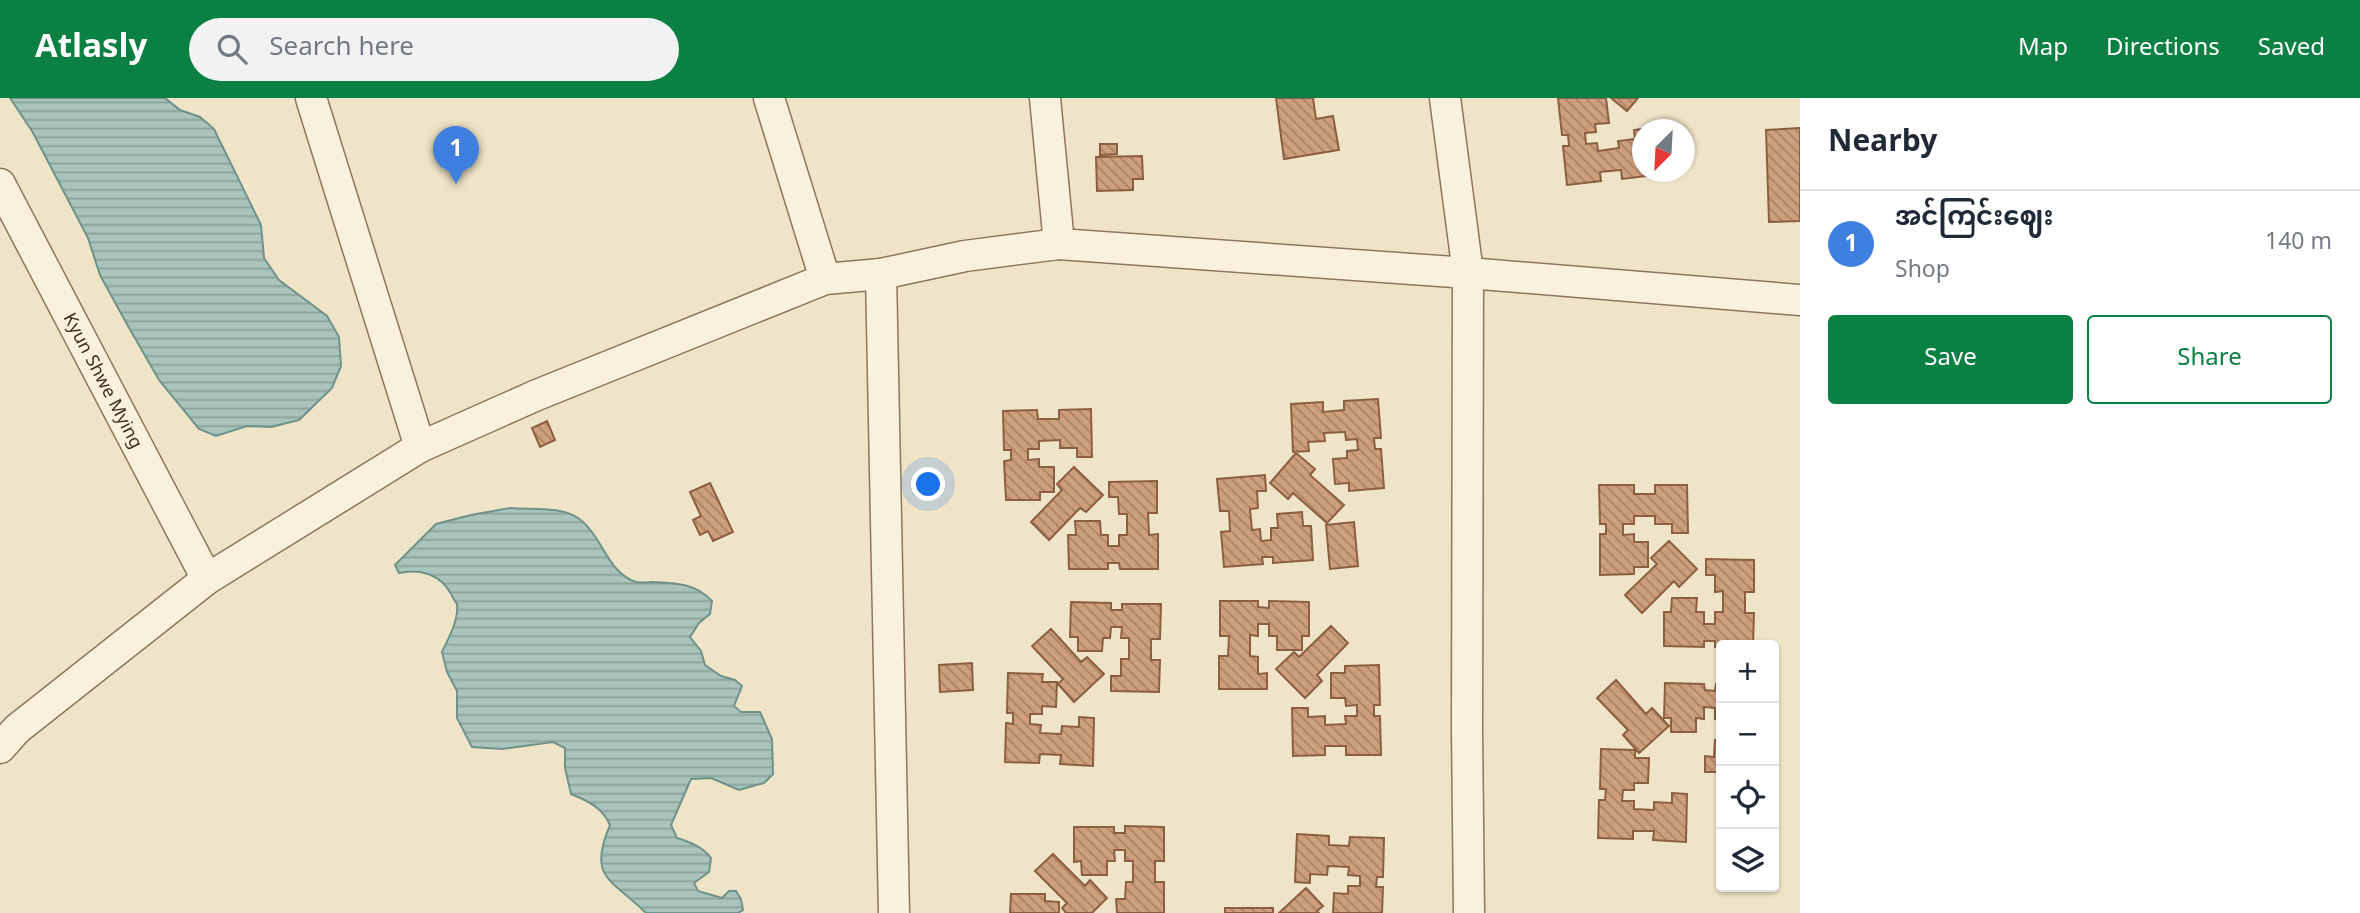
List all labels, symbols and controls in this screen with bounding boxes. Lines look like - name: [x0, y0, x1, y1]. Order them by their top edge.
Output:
- text: Atlasly: [35, 13, 147, 85]
- search box: [189, 18, 679, 81]
- text: Search here: [269, 21, 414, 77]
- text: Map: [2018, 23, 2068, 76]
- text: Directions: [2106, 23, 2220, 76]
- text: Saved: [2258, 23, 2325, 76]
- icon: search: [213, 30, 251, 68]
- text: Nearby: [1828, 111, 1937, 177]
- north arrow: [1632, 119, 1695, 182]
- pin: 1: [433, 126, 479, 184]
- text: အင်ကြင်းဈေး: [1895, 191, 2053, 247]
- text: 140 m: [2265, 219, 2332, 269]
- text: 1: [1844, 221, 1858, 271]
- text: Shop: [1895, 247, 1950, 297]
- street label: Kyun Shwe Mying: [50, 306, 154, 457]
- button: Save: [1828, 315, 2073, 404]
- button: Share: [2087, 315, 2332, 404]
- your location: [911, 467, 945, 501]
- map controls: [1716, 640, 1779, 892]
- button: +: [1716, 640, 1779, 703]
- button: −: [1716, 703, 1779, 766]
- button: locate: [1716, 766, 1779, 829]
- button: layers: [1716, 829, 1779, 892]

